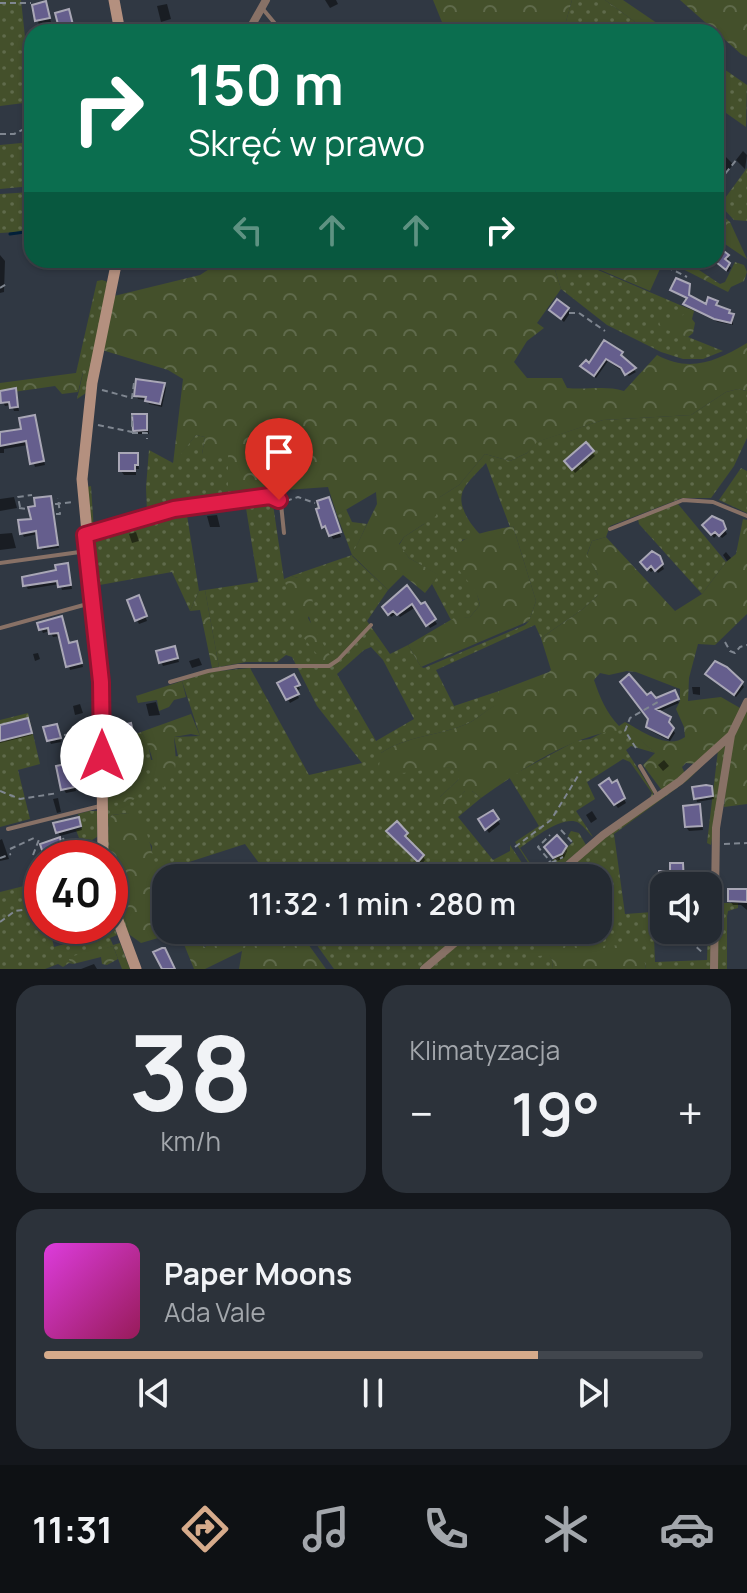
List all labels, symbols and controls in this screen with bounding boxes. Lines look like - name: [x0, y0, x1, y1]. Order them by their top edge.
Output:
- text: 150 m: [188, 45, 344, 122]
- icon: right: [56, 56, 160, 160]
- text: Skręć w prawo: [188, 118, 425, 167]
- icon: left: [226, 208, 270, 252]
- icon: ahead: [310, 208, 354, 252]
- icon: ahead: [394, 208, 438, 252]
- icon: right: [478, 208, 522, 252]
- pin: [245, 418, 313, 500]
- icon: arrive: [257, 430, 301, 474]
- position arrow: [60, 714, 144, 798]
- speed limit sign: 40: [24, 840, 128, 944]
- map controls: [650, 872, 722, 944]
- button: sound: [650, 872, 722, 944]
- text: 11:32 · 1 min · 280 m: [248, 883, 516, 924]
- text: 38: [129, 1000, 253, 1142]
- text: Klimatyzacja: [410, 1032, 560, 1068]
- text: 19°: [511, 1072, 600, 1154]
- text: −: [410, 1083, 433, 1143]
- text: +: [678, 1083, 703, 1143]
- text: km/h: [161, 1123, 221, 1159]
- text: Paper Moons: [164, 1253, 352, 1294]
- text: Ada Vale: [164, 1294, 266, 1330]
- icon: previous: [132, 1371, 176, 1415]
- icon: pause: [351, 1371, 395, 1415]
- icon: next: [571, 1371, 615, 1415]
- icon: directions: [177, 1501, 233, 1557]
- icon: music: [298, 1501, 354, 1557]
- icon: phone: [418, 1501, 474, 1557]
- icon: climate: [538, 1501, 594, 1557]
- icon: car: [659, 1501, 715, 1557]
- text: 11:31: [32, 1505, 113, 1554]

